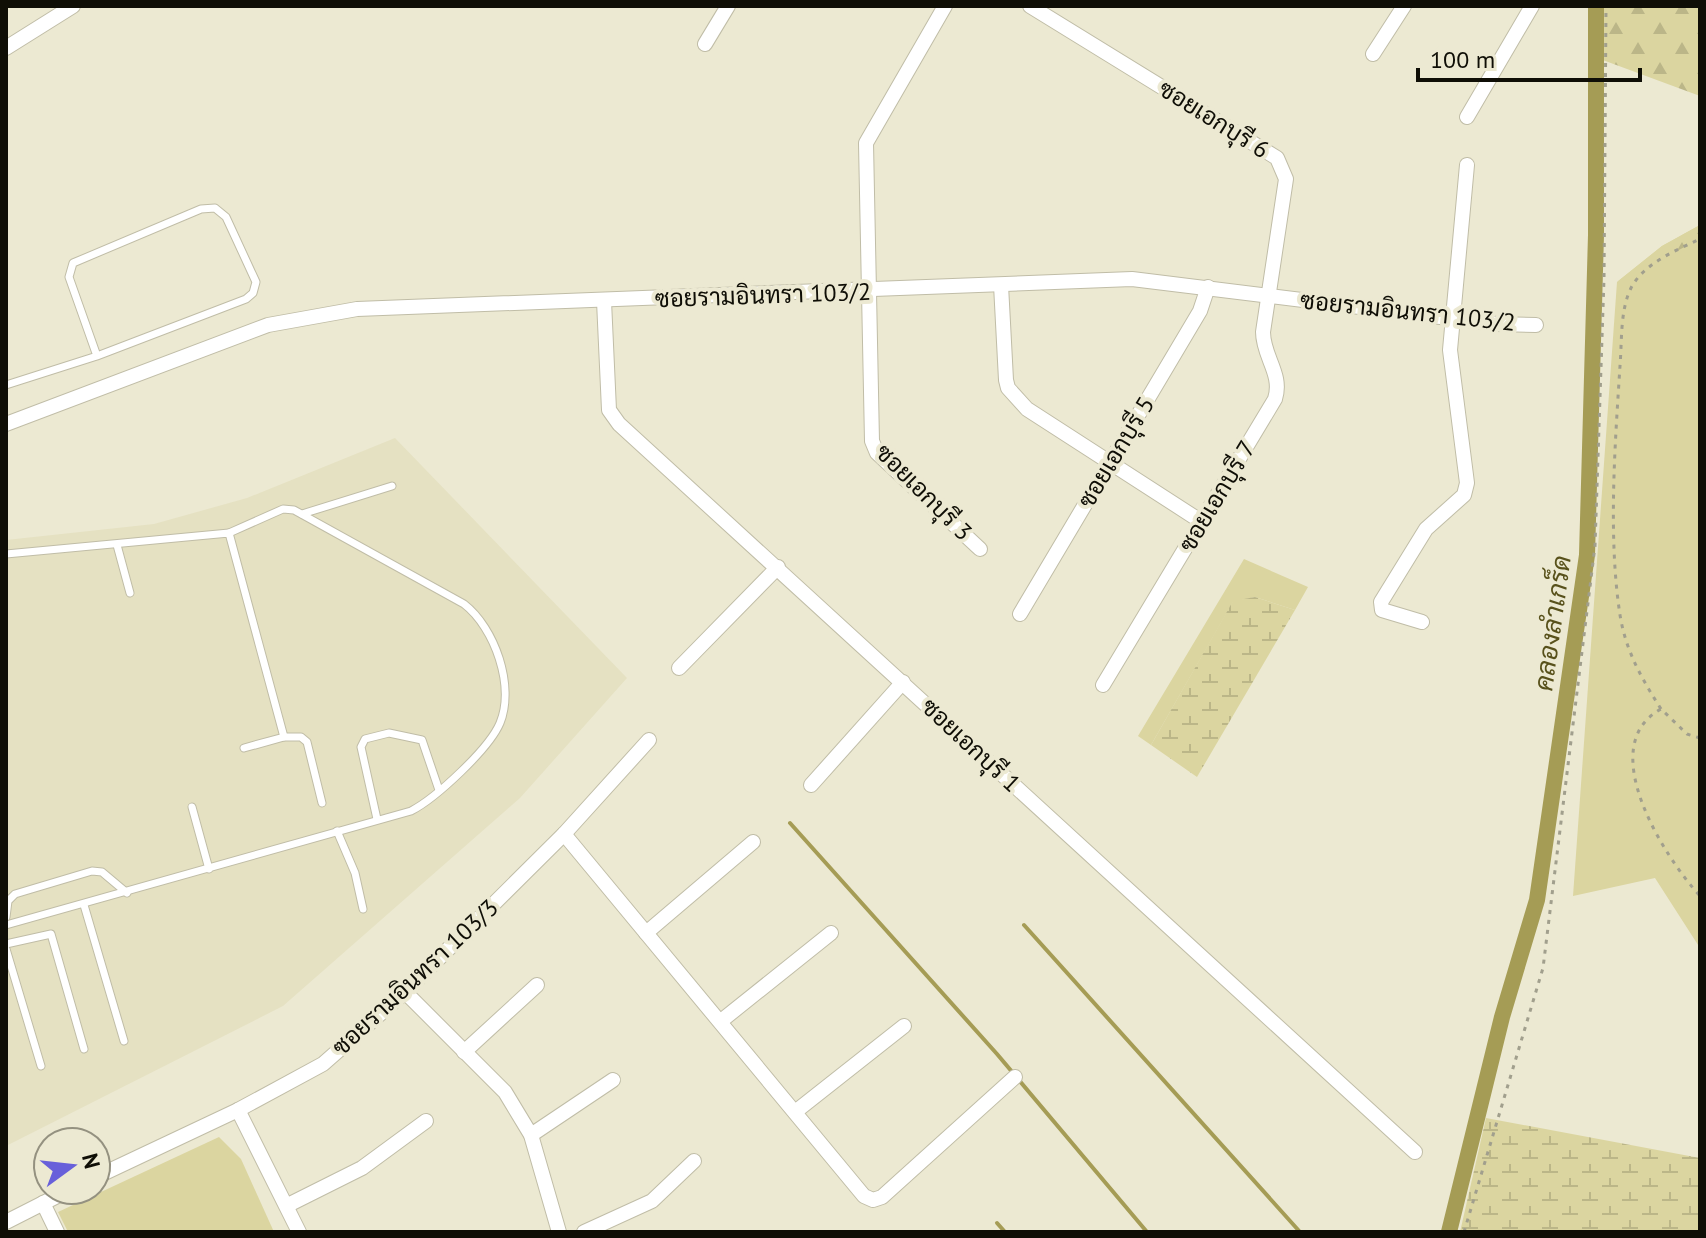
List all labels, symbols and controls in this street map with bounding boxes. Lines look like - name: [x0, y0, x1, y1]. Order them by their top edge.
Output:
- scale bar: [1418, 32, 1640, 82]
- text: 100 m: [1430, 44, 1495, 75]
- street label: ซอยเอกบุรี 6: [1152, 73, 1275, 166]
- street label: ซอยรามอินทรา 103/2: [654, 276, 872, 314]
- street label: ซอยรามอินทรา 103/2: [1299, 284, 1517, 338]
- street label: ซอยเอกบุรี 5: [1071, 391, 1162, 514]
- street label: ซอยเอกบุรี 7: [1172, 435, 1263, 558]
- street label: ซอยเอกบุรี 3: [868, 437, 979, 548]
- water label: คลองลำเกร็ด: [1525, 553, 1578, 693]
- street label: ซอยเอกบุรี 1: [914, 691, 1027, 800]
- street label: ซอยรามอินทรา 103/3: [325, 892, 505, 1062]
- north arrow: [32, 1126, 112, 1206]
- text: N: [76, 1150, 107, 1171]

